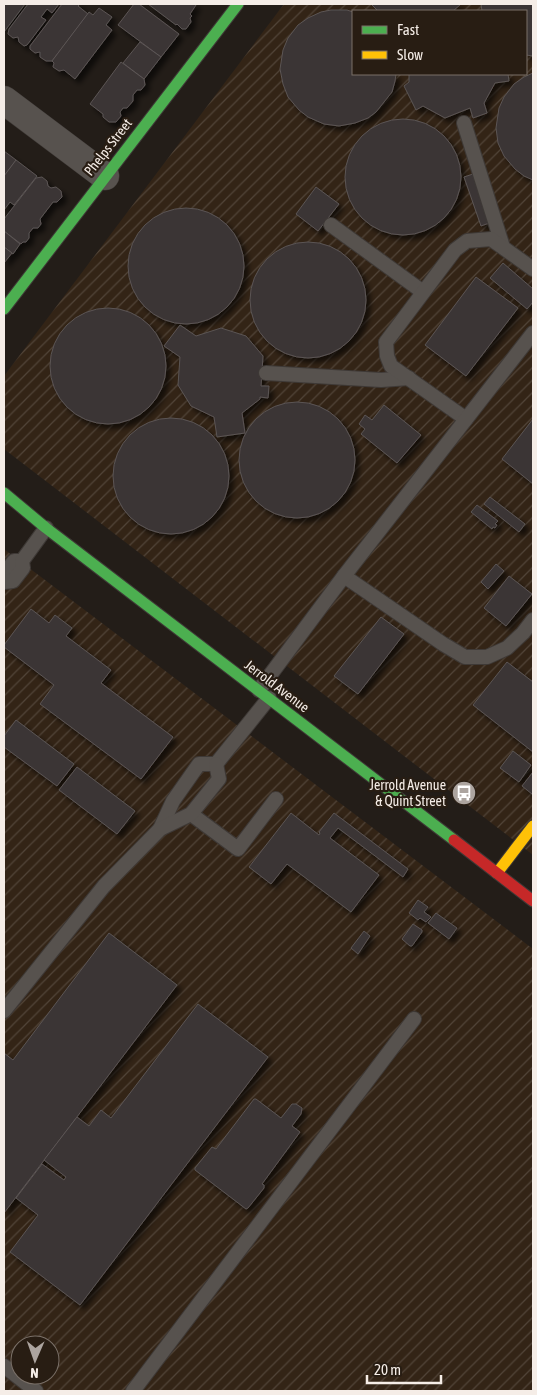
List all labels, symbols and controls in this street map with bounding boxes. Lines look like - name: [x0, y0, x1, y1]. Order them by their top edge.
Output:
- legend: [352, 10, 527, 75]
- text: Fast: [397, 21, 419, 38]
- text: Slow: [397, 46, 423, 63]
- street label: Phelps Street: [81, 115, 135, 179]
- street label: Jerrold Avenue: [242, 657, 312, 715]
- place label: Jerrold Avenue & Quint Street: [369, 777, 446, 809]
- bus stop icon: Jerrold Avenue & Quint Street: [451, 780, 477, 806]
- north arrow: [10, 1335, 60, 1385]
- scale bar: [367, 1352, 441, 1384]
- text: 20 m: [374, 1361, 401, 1378]
- text: N: [30, 1365, 39, 1381]

